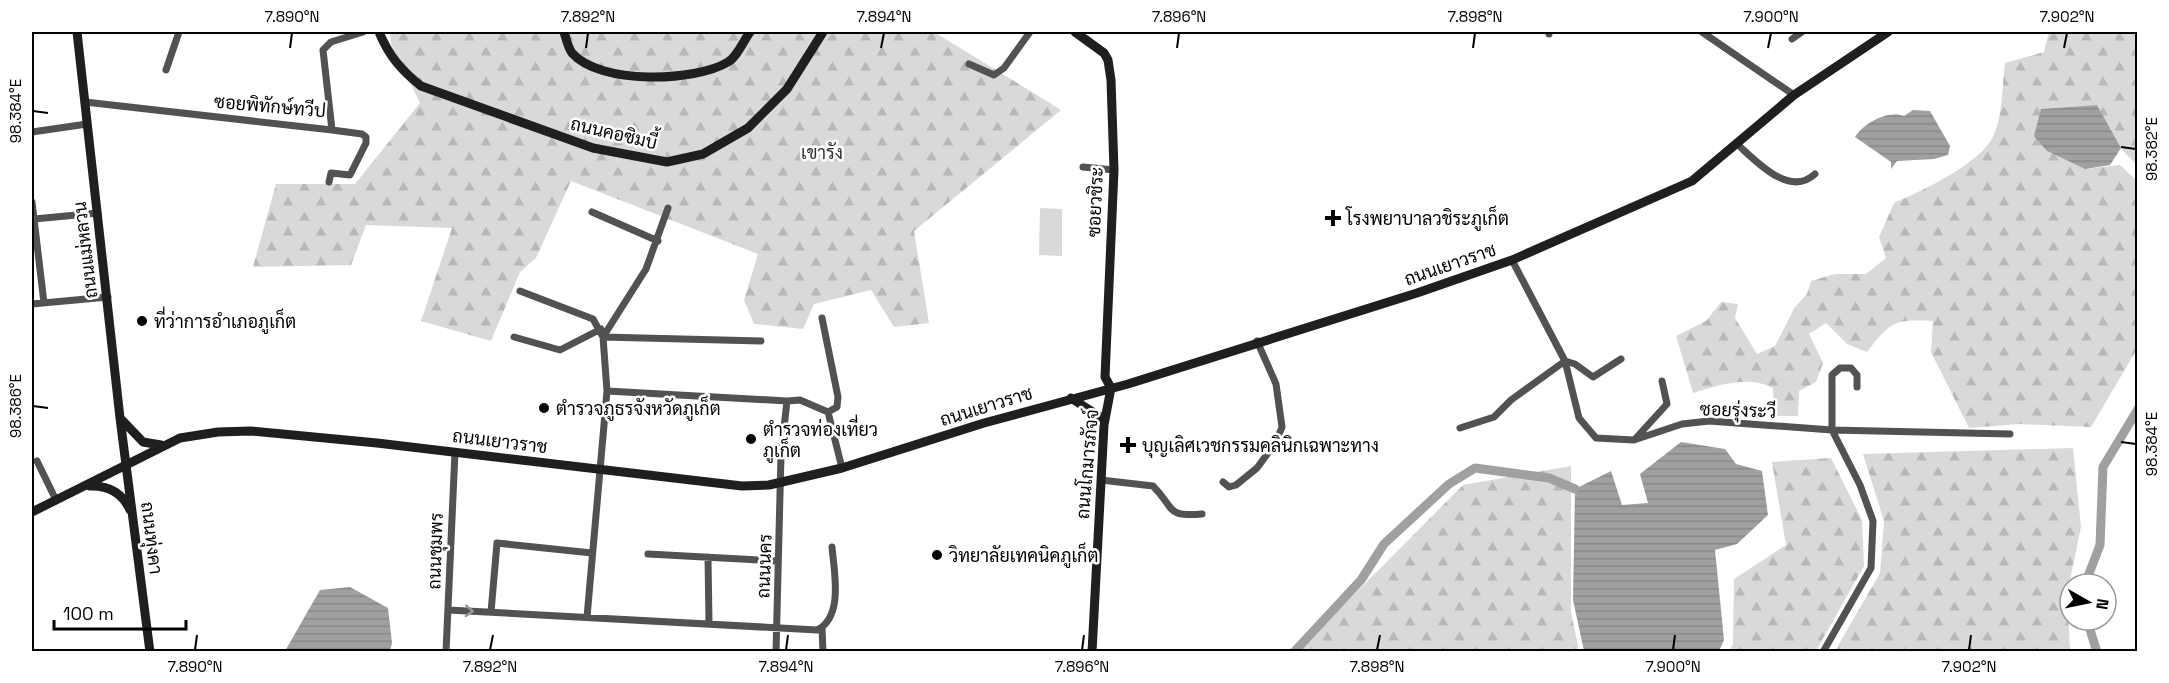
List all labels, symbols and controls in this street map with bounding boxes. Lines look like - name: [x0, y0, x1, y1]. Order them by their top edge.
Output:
- text: 7.890°N: [264, 7, 320, 26]
- text: 7.892°N: [561, 7, 615, 26]
- text: 7.894°N: [857, 7, 911, 26]
- text: 7.896°N: [1152, 7, 1206, 26]
- text: 7.898°N: [1448, 7, 1502, 26]
- text: 7.900°N: [1743, 7, 1799, 26]
- text: 7.902°N: [2040, 7, 2094, 26]
- text: 98.384°E: [6, 79, 25, 143]
- street label: ซอยพิทักษ์ทวีป: [213, 89, 327, 122]
- street label: ถนนคอซิมบี้: [568, 108, 662, 154]
- text: 98.382°E: [2142, 117, 2161, 181]
- park label: เขารัง: [801, 141, 843, 164]
- street label: ซอยวชิระ: [1082, 166, 1108, 238]
- street label: ถนนแม่หลวน: [68, 200, 102, 300]
- place label: โรงพยาบาลวชิระภูเก็ต: [1345, 205, 1509, 232]
- marker: โรงพยาบาลวชิระภูเก็ต: [1324, 209, 1342, 227]
- street label: ถนนเยาวราช: [1401, 238, 1499, 290]
- place label: ที่ว่าการอำเภอภูเก็ต: [154, 306, 296, 335]
- marker: ที่ว่าการอำเภอภูเก็ต: [135, 314, 149, 328]
- text: 98.386°E: [6, 374, 25, 438]
- street label: ถนนเยาวราช: [937, 381, 1035, 431]
- place label: ตำรวจภูธรจังหวัดภูเก็ต: [556, 395, 721, 422]
- street label: ซอยรุ่งระวี: [1699, 396, 1777, 424]
- marker: ตำรวจภูธรจังหวัดภูเก็ต: [537, 401, 551, 415]
- street label: ถนนโกมารภัจจ์: [1070, 408, 1103, 520]
- text: 98.384°E: [2142, 412, 2161, 476]
- place label: ตำรวจท่องเที่ยว ภูเก็ต: [763, 414, 878, 464]
- street label: ถนนเยาวราช: [451, 424, 549, 458]
- marker: ตำรวจท่องเที่ยว ภูเก็ต: [744, 432, 758, 446]
- place label: บุญเลิศเวชกรรมคลินิกเฉพาะทาง: [1142, 434, 1379, 458]
- marker: บุญเลิศเวชกรรมคลินิกเฉพาะทาง: [1119, 436, 1137, 454]
- street label: ถนนทุ่งคา: [135, 500, 168, 576]
- street label: ถนนชุมพร: [422, 512, 449, 590]
- street label: ถนนนคร: [751, 533, 777, 599]
- place label: วิทยาลัยเทคนิคภูเก็ต: [948, 542, 1098, 569]
- marker: วิทยาลัยเทคนิคภูเก็ต: [930, 548, 944, 562]
- north arrow: [2058, 572, 2118, 632]
- scale bar: [54, 593, 186, 631]
- text: N: [2091, 597, 2114, 611]
- text: 100 m: [63, 602, 114, 625]
- one-way arrow: [465, 604, 474, 617]
- text: 7.890°N: [167, 657, 223, 676]
- text: 7.892°N: [463, 657, 517, 676]
- text: 7.894°N: [759, 657, 813, 676]
- text: 7.896°N: [1055, 657, 1109, 676]
- text: 7.898°N: [1350, 657, 1404, 676]
- text: 7.900°N: [1645, 657, 1701, 676]
- text: 7.902°N: [1942, 657, 1996, 676]

